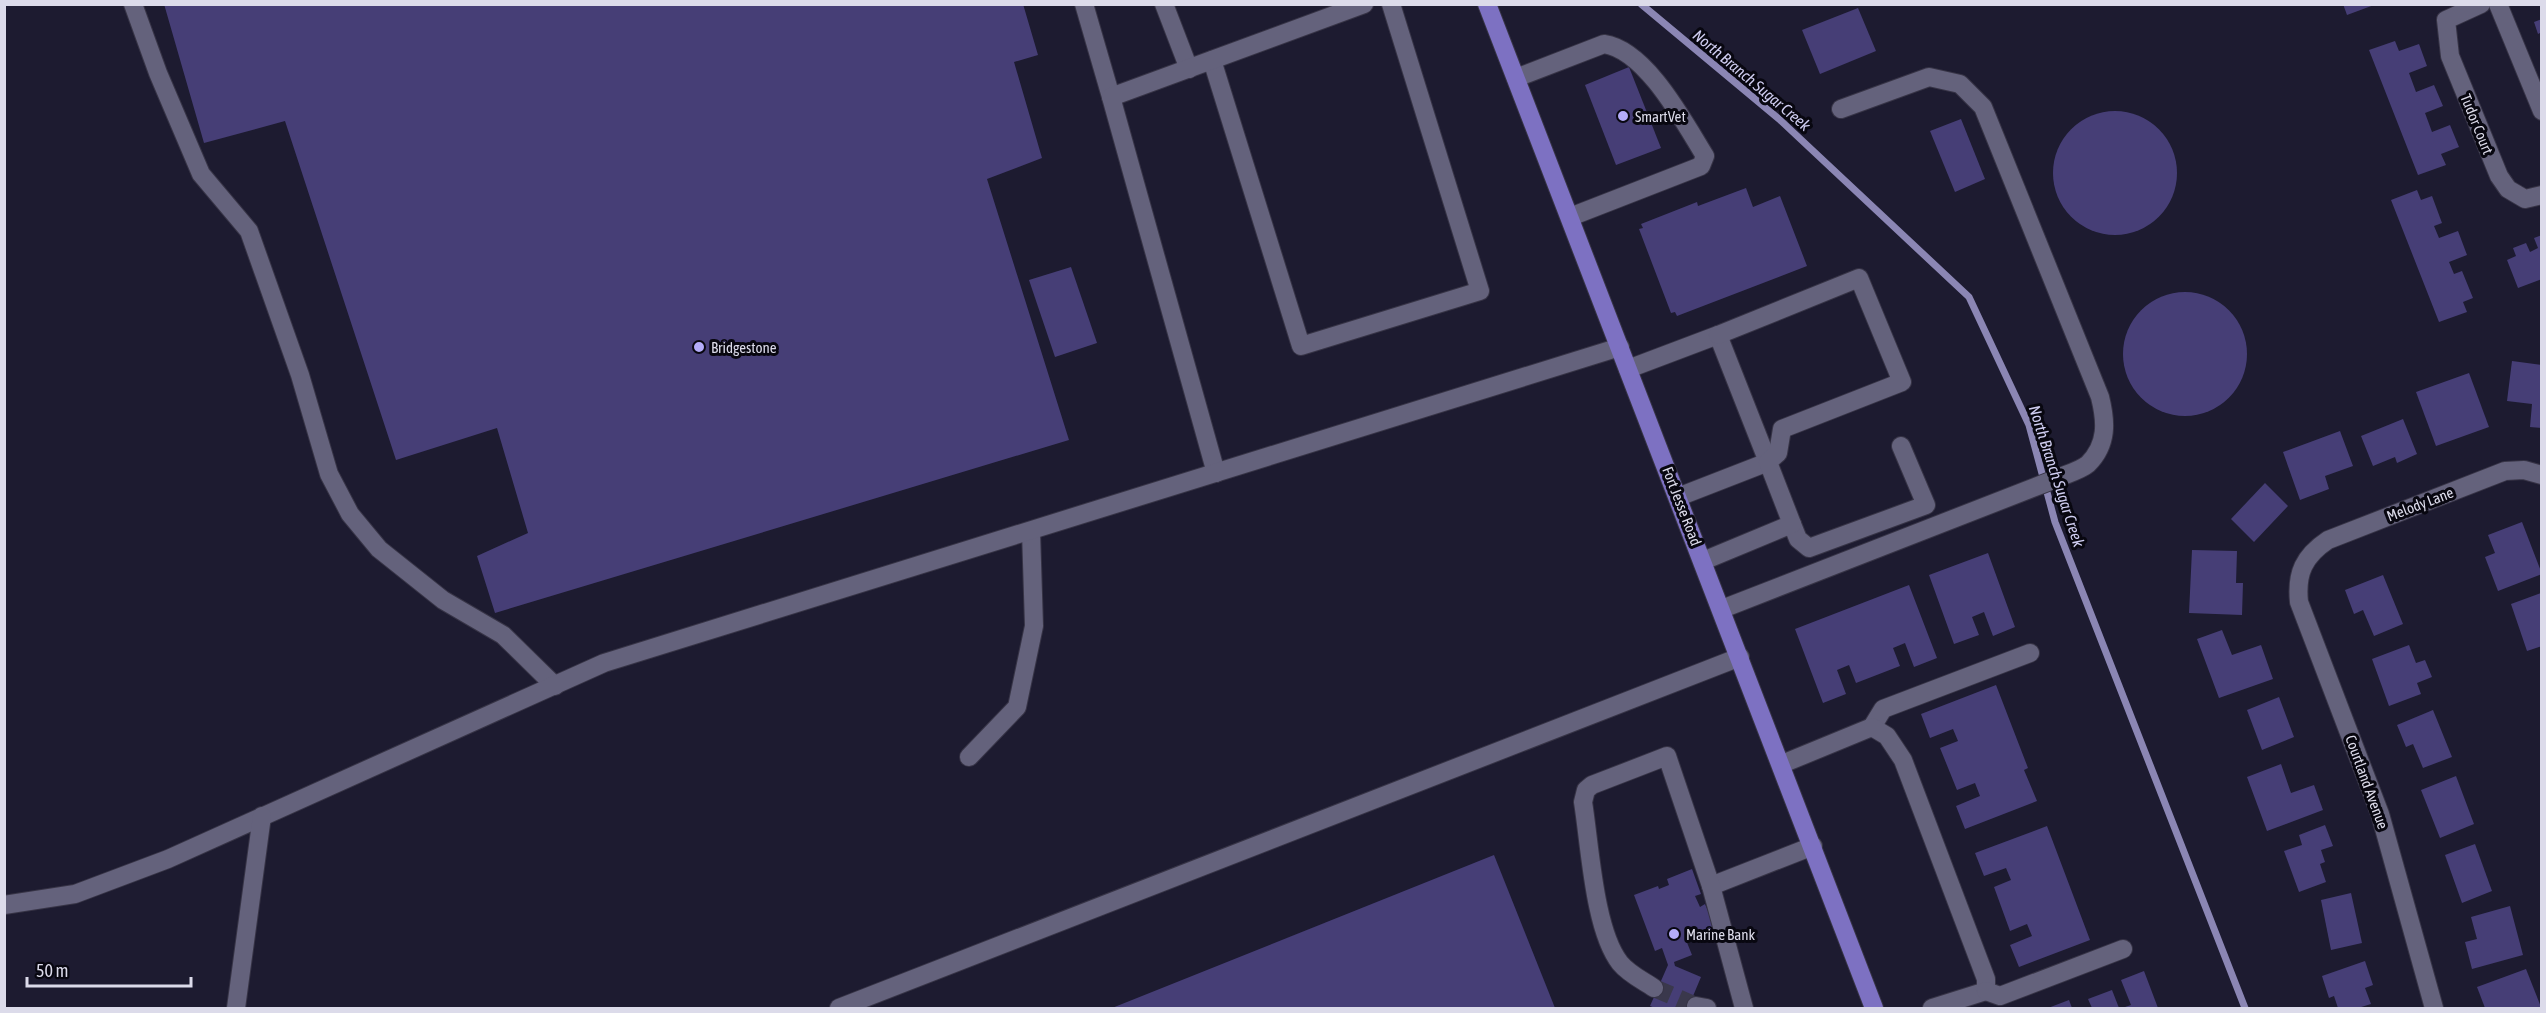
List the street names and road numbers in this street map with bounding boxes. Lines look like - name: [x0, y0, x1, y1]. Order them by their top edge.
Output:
- street label: Tudor Court: [2457, 91, 2497, 157]
- street label: Fort Jesse Road: [1659, 464, 1705, 548]
- street label: Melody Lane: [2384, 483, 2456, 524]
- street label: Courtland Avenue: [2342, 733, 2392, 831]

